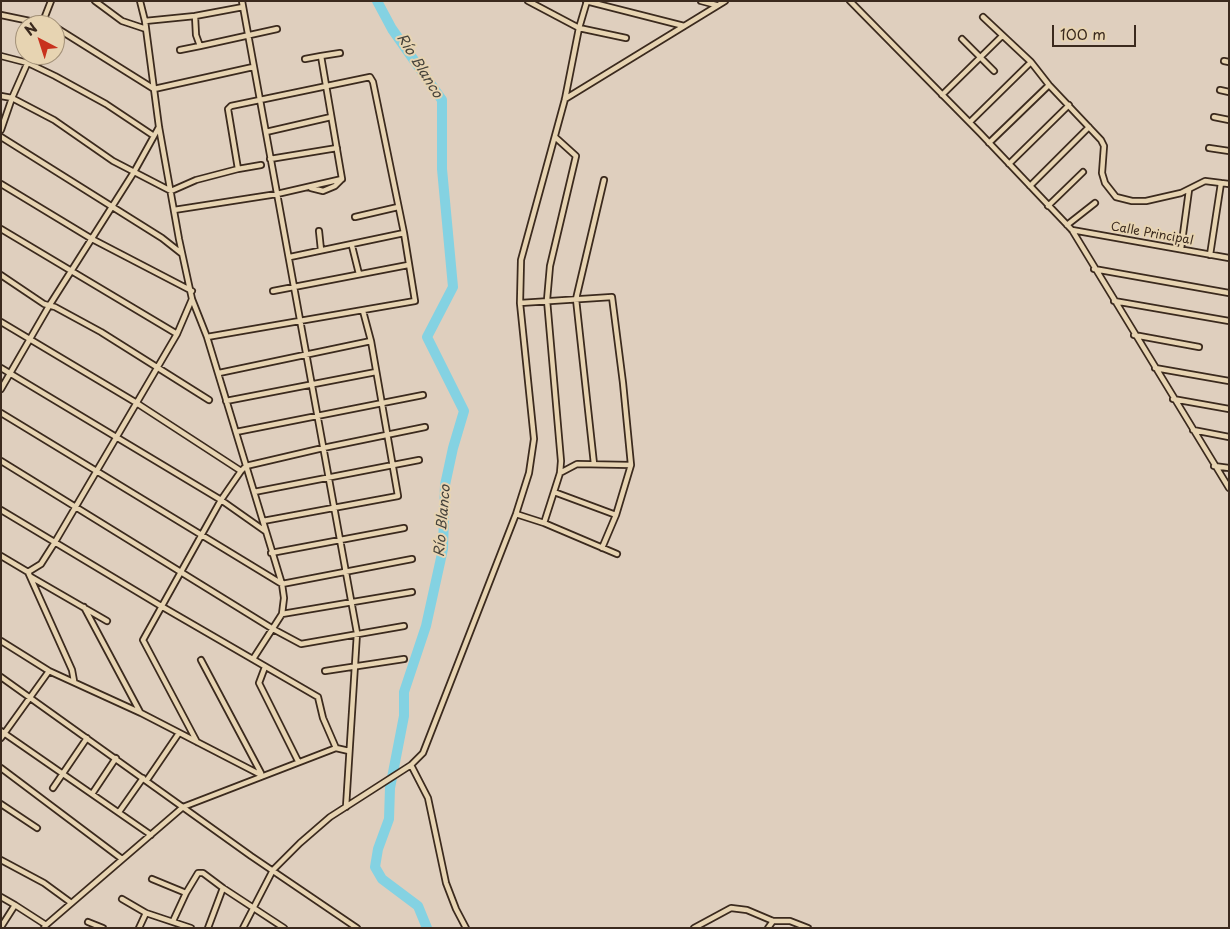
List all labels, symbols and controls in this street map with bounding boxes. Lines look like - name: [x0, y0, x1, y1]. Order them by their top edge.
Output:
- north arrow: [15, 15, 65, 65]
- scale bar: [1055, 15, 1139, 47]
- text: N: [20, 17, 42, 41]
- text: 100 m: [1060, 22, 1106, 45]
- water label: Río Blanco: [393, 31, 445, 101]
- street label: Calle Principal: [1110, 220, 1194, 248]
- water label: Río Blanco: [431, 484, 455, 558]

